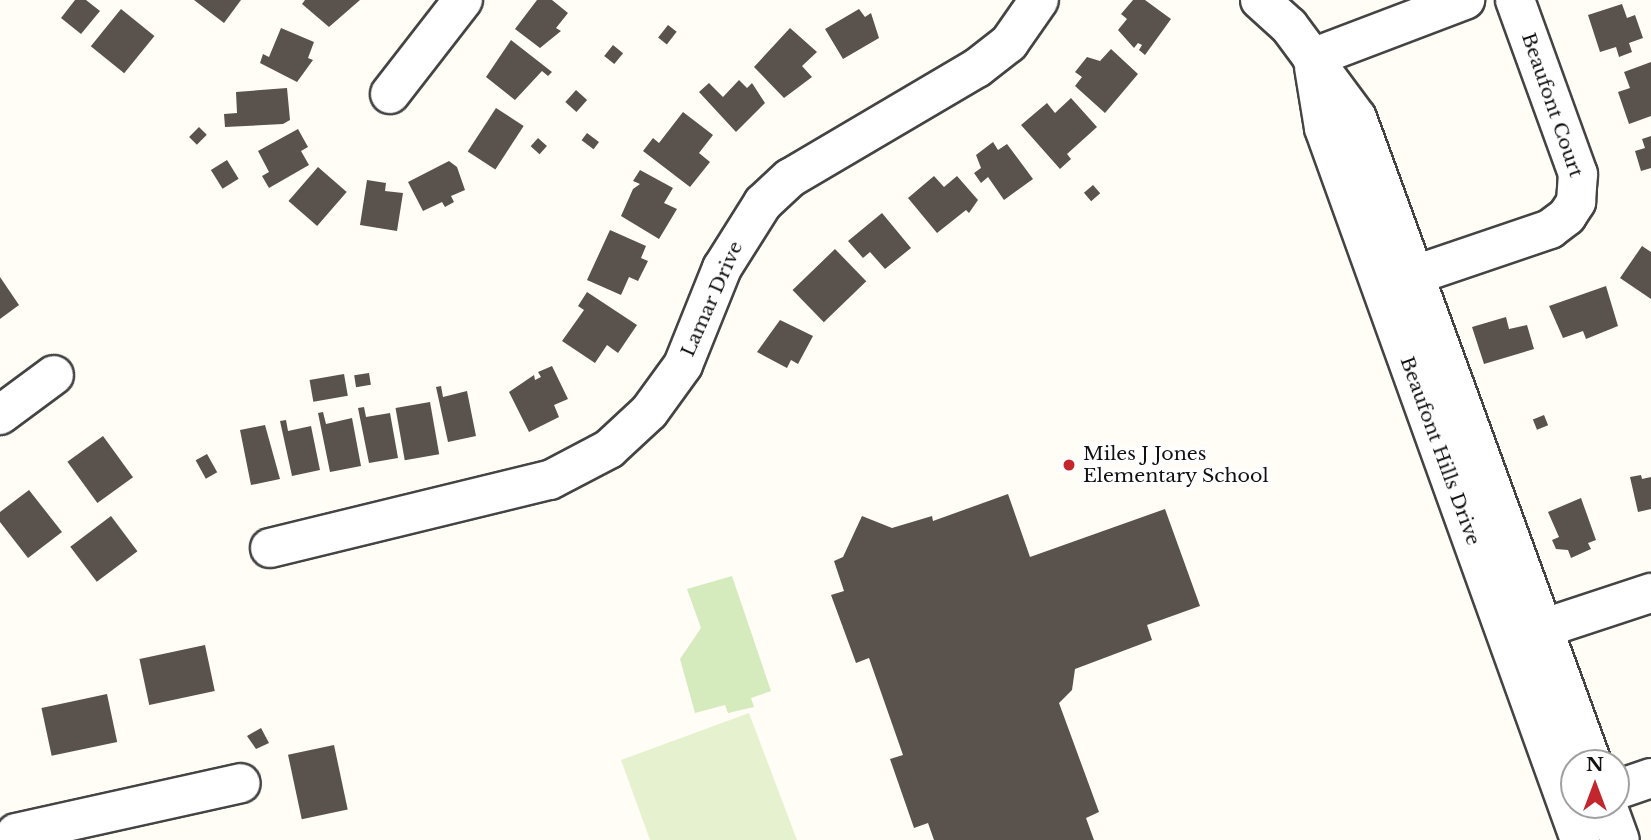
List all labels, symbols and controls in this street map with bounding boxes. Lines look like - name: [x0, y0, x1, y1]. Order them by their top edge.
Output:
- street label: Beaufont Court: [1517, 30, 1587, 180]
- street label: Lamar Drive: [676, 238, 748, 360]
- street label: Beaufont Hills Drive: [1395, 353, 1485, 549]
- place label: Miles J Jones Elementary School: [1083, 443, 1269, 487]
- marker: Miles J Jones Elementary School: [1061, 457, 1077, 473]
- north arrow: [1560, 749, 1630, 819]
- text: N: [1586, 753, 1604, 776]

